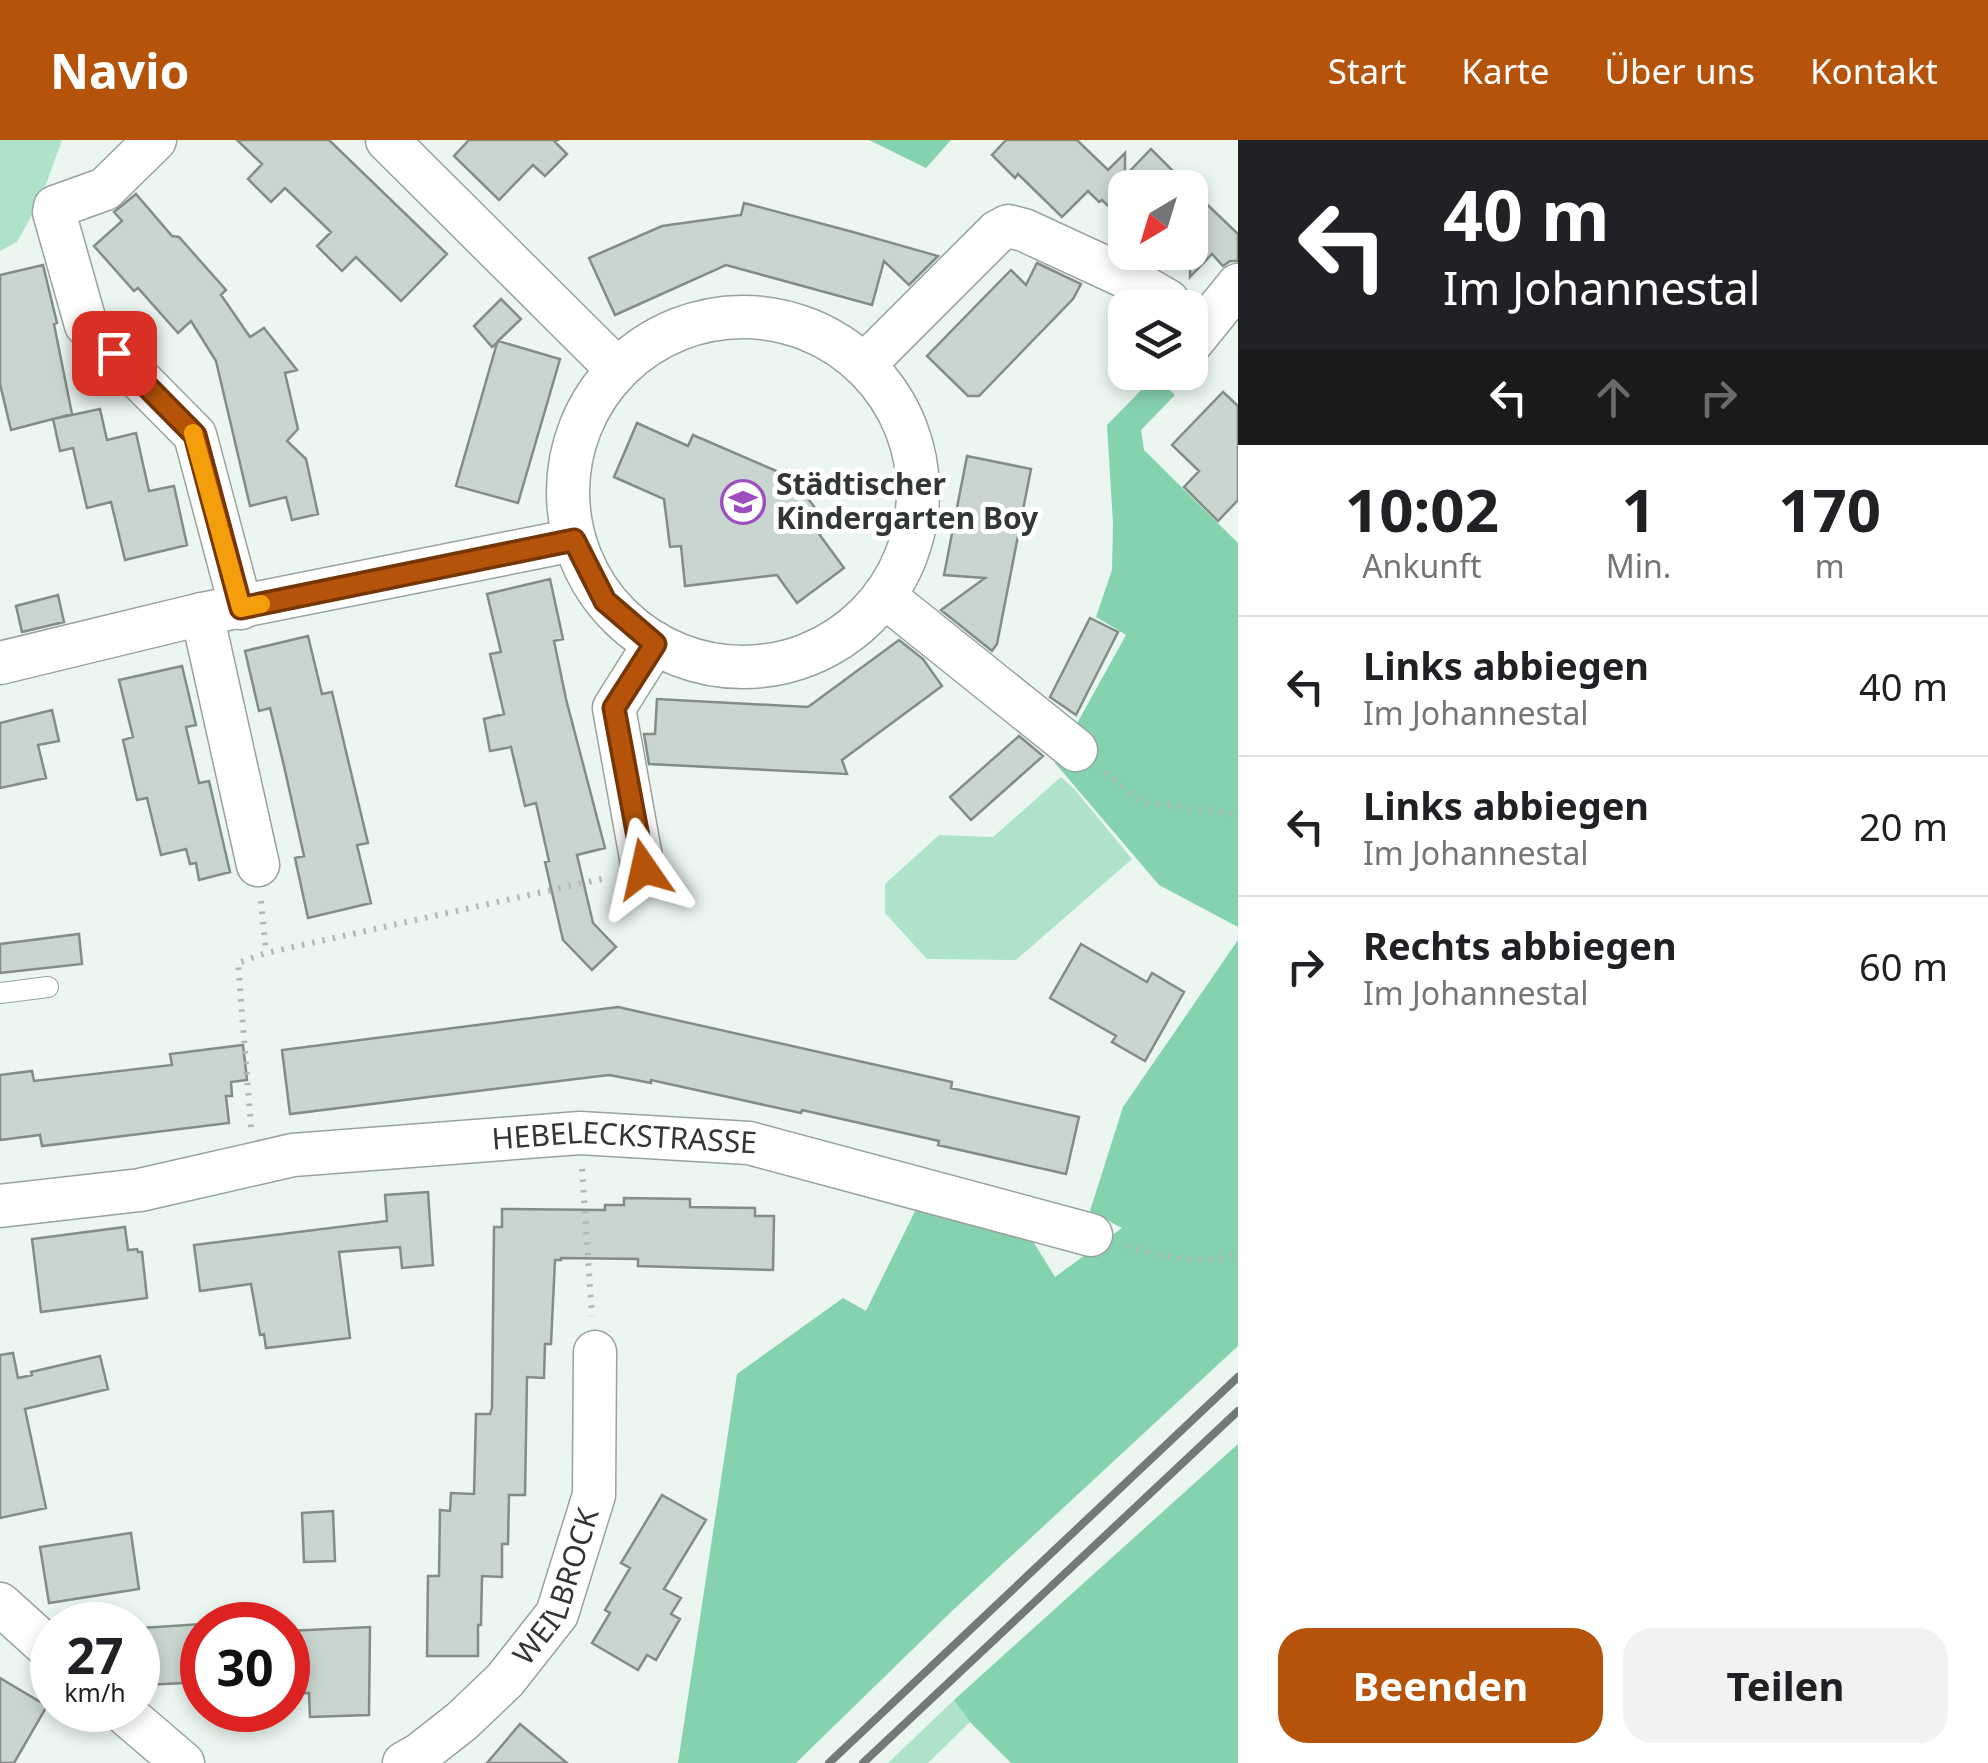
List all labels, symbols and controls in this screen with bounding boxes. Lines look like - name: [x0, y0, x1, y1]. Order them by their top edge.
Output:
- text: Navio: [50, 38, 190, 103]
- text: Start: [1328, 47, 1406, 94]
- text: Karte: [1461, 47, 1549, 94]
- text: Über uns: [1604, 47, 1755, 94]
- text: Kontakt: [1810, 47, 1938, 94]
- text: 40 m: [1443, 166, 1610, 262]
- north arrow: [1108, 170, 1208, 270]
- map controls: [1108, 170, 1208, 390]
- icon: left: [1278, 180, 1408, 310]
- text: Im Johannestal: [1443, 257, 1760, 318]
- button: layers: [1108, 290, 1208, 390]
- pin: [72, 311, 157, 396]
- icon: arrive: [87, 326, 142, 381]
- icon: left: [1481, 370, 1536, 425]
- icon: ahead: [1586, 370, 1641, 425]
- icon: right: [1691, 370, 1746, 425]
- place label: Städtischer Kindergarten Boy: [776, 463, 1039, 538]
- text: 10:02: [1345, 468, 1499, 550]
- text: 1: [1621, 468, 1656, 550]
- text: 170: [1778, 468, 1881, 550]
- school or university icon: Städtischer Kindergarten Boy: [720, 479, 766, 525]
- text: Ankunft: [1362, 544, 1482, 587]
- text: Min.: [1606, 544, 1671, 587]
- text: m: [1815, 544, 1845, 587]
- text: Links abbiegen: [1363, 639, 1649, 691]
- icon: left: [1278, 659, 1333, 714]
- text: 40 m: [1859, 660, 1948, 712]
- text: Im Johannestal: [1363, 691, 1589, 734]
- text: Links abbiegen: [1363, 779, 1649, 831]
- icon: left: [1278, 799, 1333, 854]
- text: 20 m: [1859, 800, 1948, 852]
- position arrow: [592, 817, 696, 921]
- text: Im Johannestal: [1363, 831, 1589, 874]
- text: Rechts abbiegen: [1363, 919, 1677, 971]
- icon: right: [1278, 939, 1333, 994]
- text: 60 m: [1859, 940, 1948, 992]
- text: Im Johannestal: [1363, 971, 1589, 1014]
- street label: HEBELECKSTRASSE: [490, 1111, 758, 1162]
- street label: WEILBROCK: [503, 1502, 608, 1673]
- speed limit sign: 30: [180, 1602, 310, 1732]
- text: 27: [66, 1621, 124, 1689]
- button: Beenden: [1278, 1628, 1603, 1743]
- button: Teilen: [1623, 1628, 1948, 1743]
- text: km/h: [64, 1675, 126, 1709]

